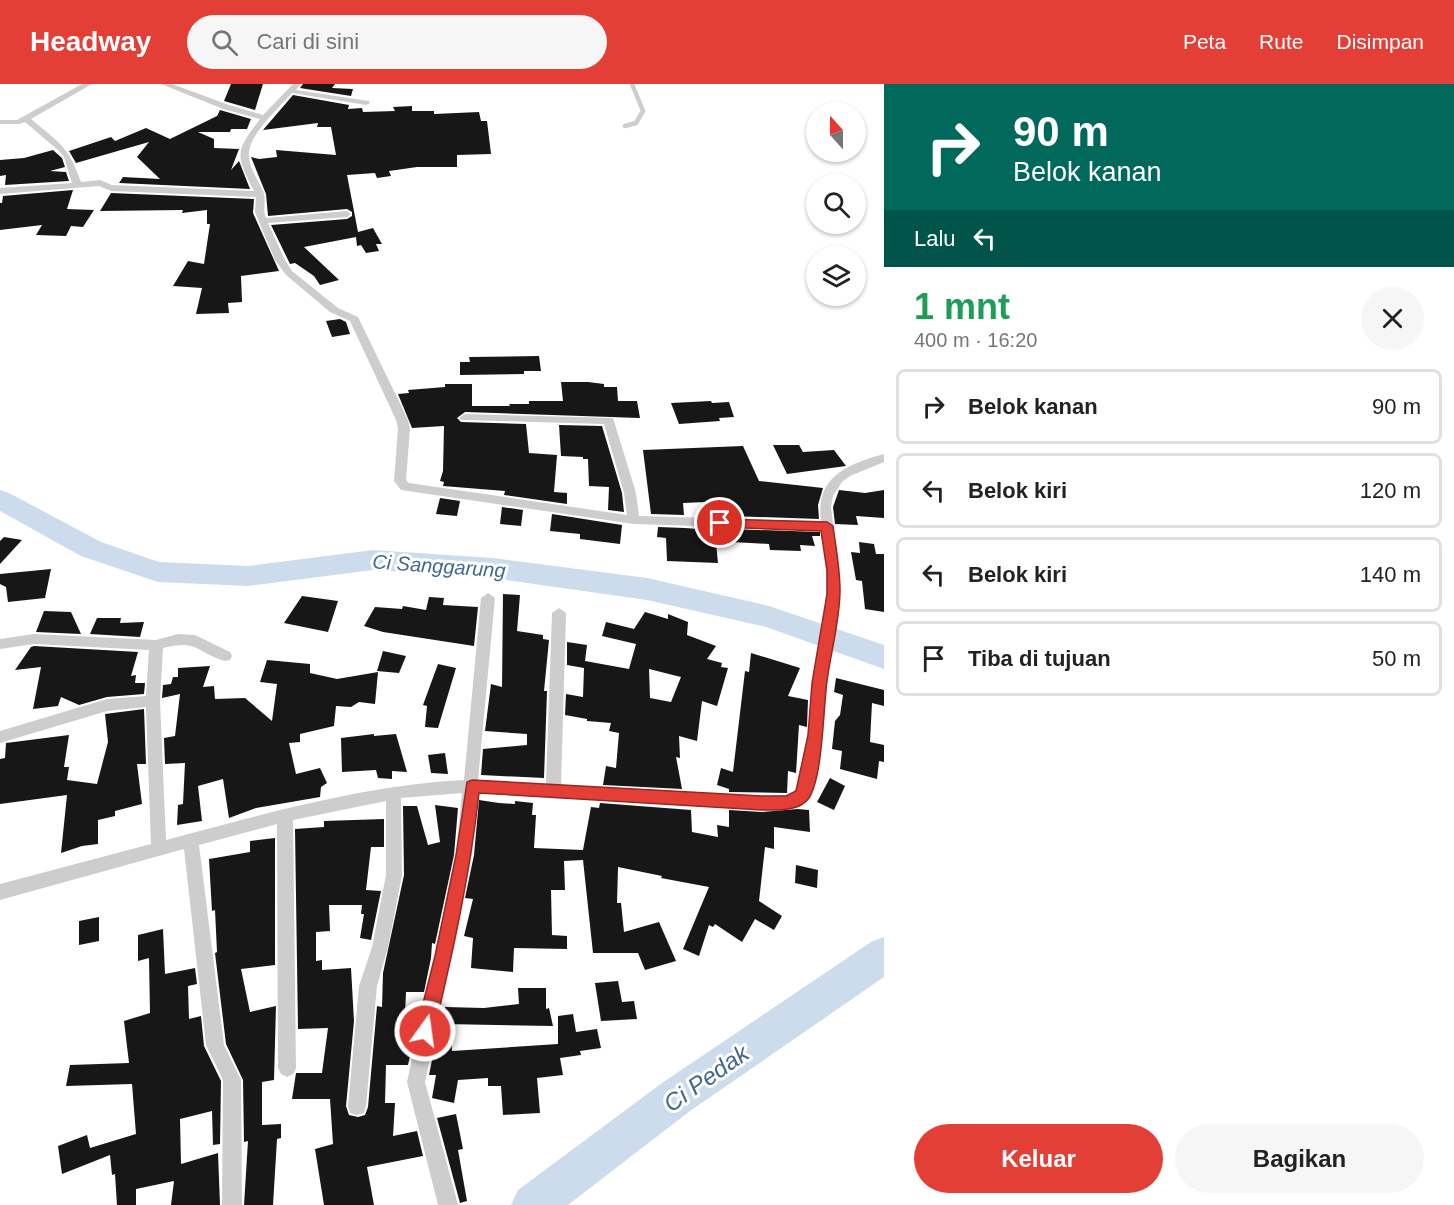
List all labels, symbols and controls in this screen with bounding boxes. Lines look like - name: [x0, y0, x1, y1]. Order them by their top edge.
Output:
- search box: [187, 15, 607, 69]
- text: Headway: [30, 26, 151, 57]
- icon: search: [208, 26, 241, 59]
- text: Cari di sini: [256, 29, 359, 54]
- text: Peta: [1183, 30, 1226, 53]
- text: Rute: [1259, 30, 1303, 53]
- text: Disimpan: [1336, 30, 1424, 53]
- north arrow: [806, 102, 866, 162]
- map controls: [806, 102, 866, 306]
- icon: right: [914, 108, 992, 186]
- text: 90 m: [1013, 108, 1109, 155]
- text: Belok kanan: [1013, 157, 1162, 187]
- button: search: [806, 174, 866, 234]
- icon: left: [968, 222, 1001, 255]
- text: Lalu: [914, 226, 956, 251]
- button: layers: [806, 246, 866, 306]
- text: 1 mnt: [914, 286, 1010, 327]
- button: close: [1361, 287, 1424, 350]
- text: 400 m · 16:20: [914, 329, 1037, 351]
- icon: right: [917, 390, 950, 423]
- text: Belok kanan: [968, 394, 1098, 419]
- text: 90 m: [1372, 394, 1421, 419]
- icon: left: [917, 474, 950, 507]
- text: Belok kiri: [968, 478, 1067, 503]
- text: 120 m: [1360, 478, 1421, 503]
- pin: [694, 497, 745, 548]
- icon: arrive: [703, 506, 736, 539]
- water label: Ci Sanggarung: [372, 550, 506, 582]
- icon: left: [917, 558, 950, 591]
- text: Belok kiri: [968, 562, 1067, 587]
- text: 140 m: [1360, 562, 1421, 587]
- icon: arrive: [917, 642, 950, 675]
- text: Tiba di tujuan: [968, 646, 1111, 671]
- text: 50 m: [1372, 646, 1421, 671]
- position arrow: [393, 999, 457, 1063]
- water label: Ci Pedak: [658, 1038, 755, 1117]
- button: Keluar: [914, 1124, 1163, 1193]
- button: Bagikan: [1175, 1124, 1424, 1193]

